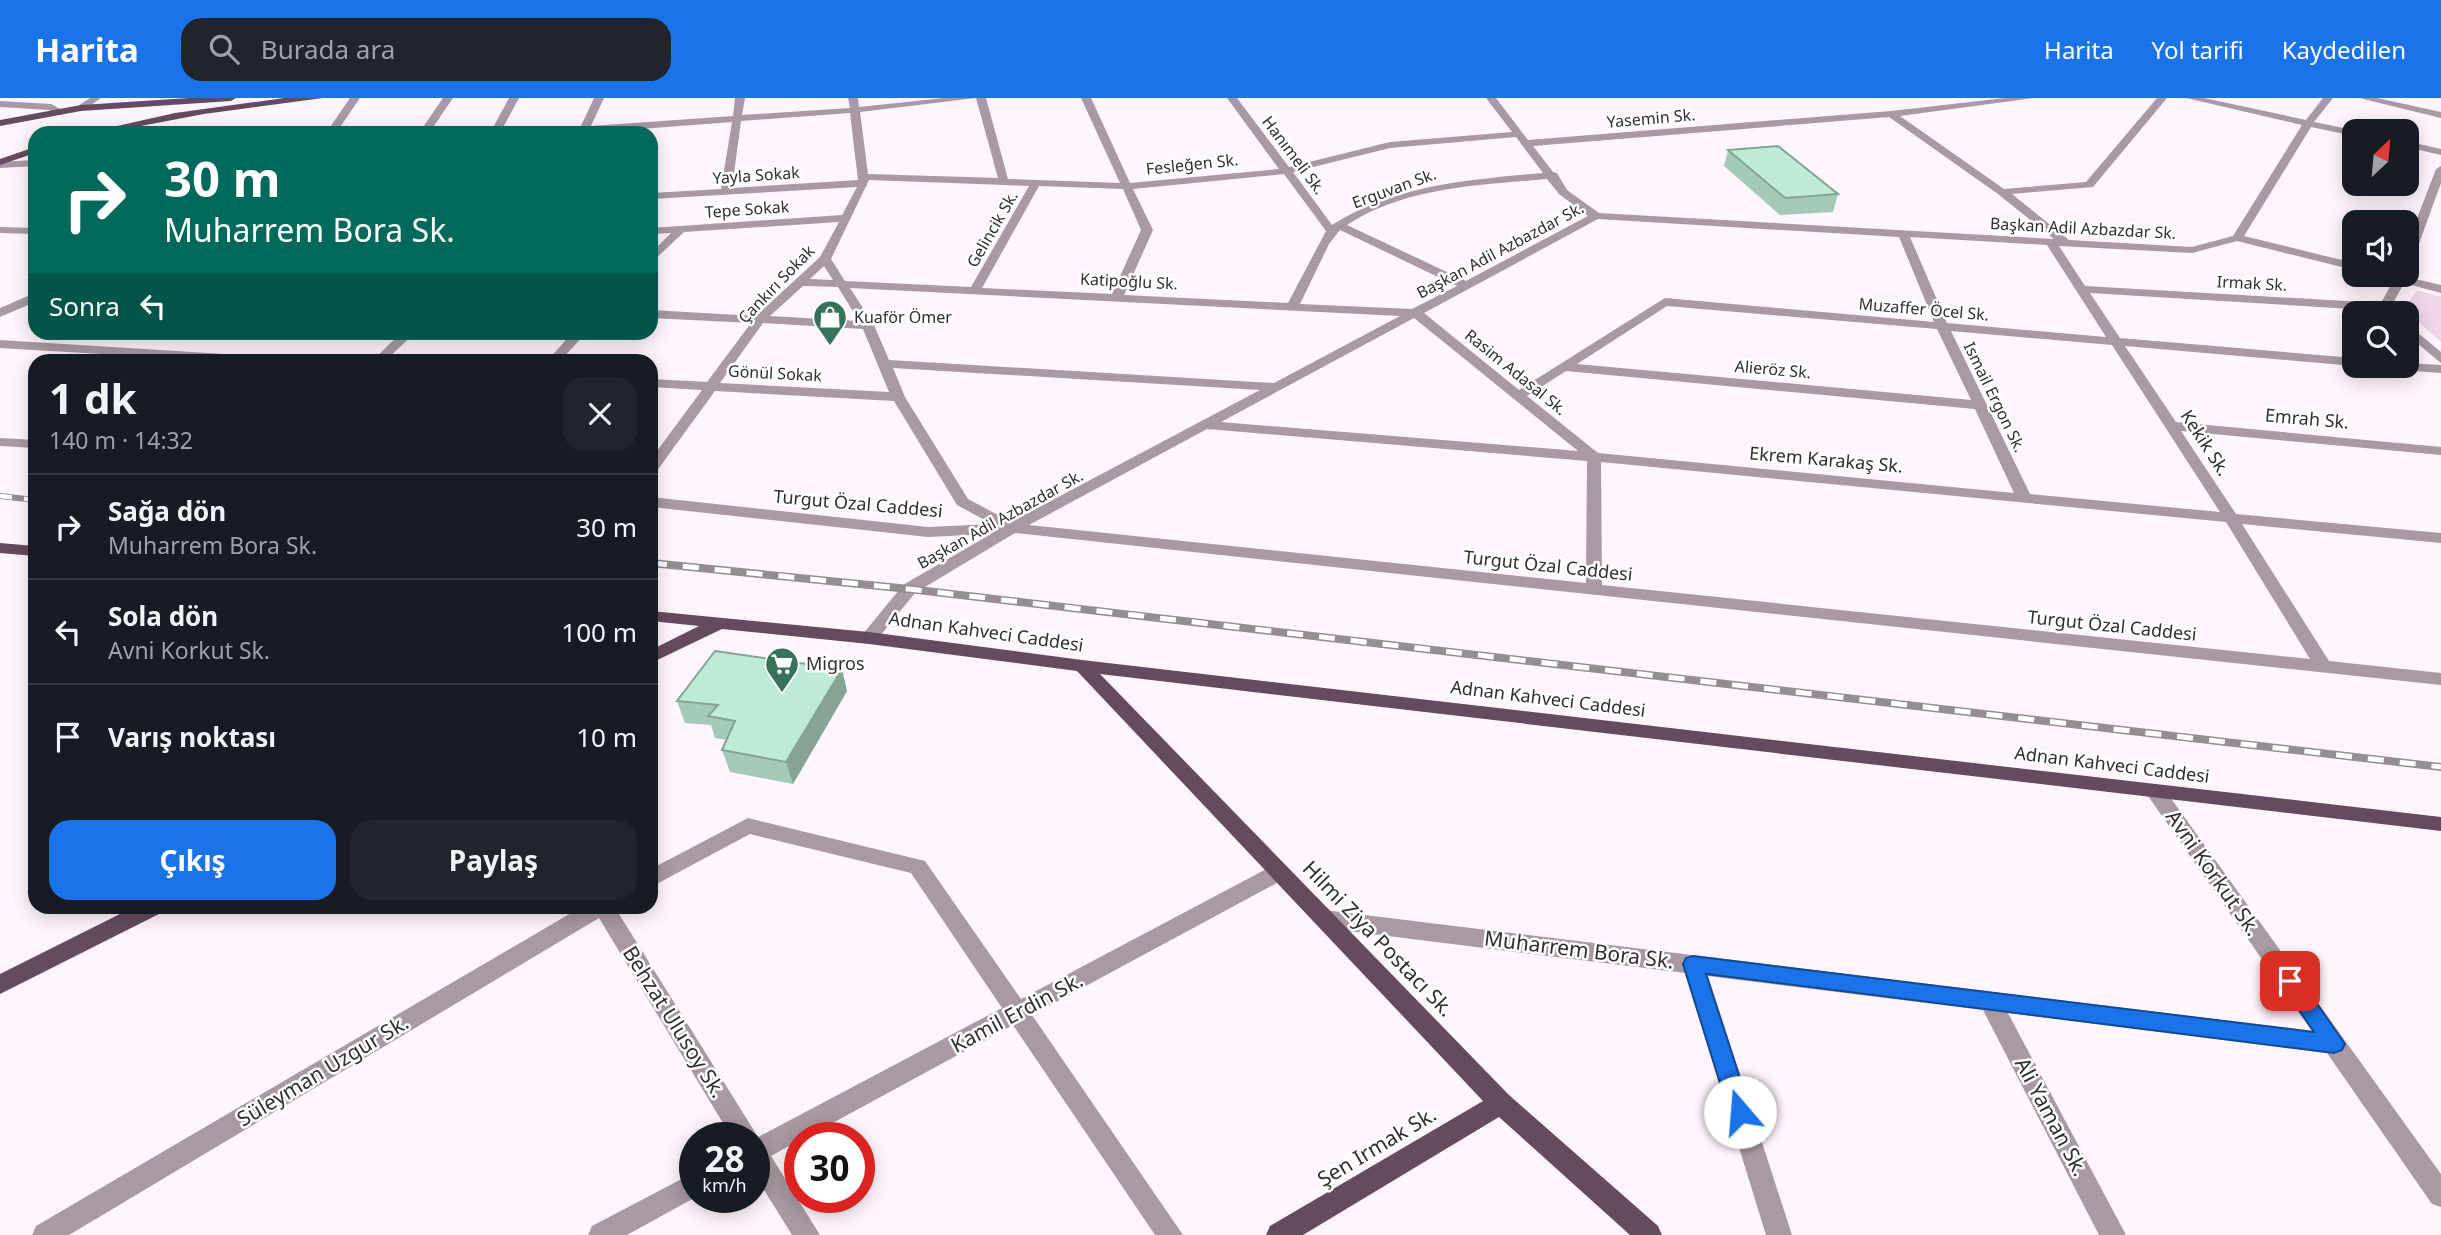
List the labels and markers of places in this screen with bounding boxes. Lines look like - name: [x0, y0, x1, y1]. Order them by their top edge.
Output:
- shop icon: Kuaför Ömer: [811, 298, 849, 347]
- place label: Kuaför Ömer: [854, 306, 952, 328]
- supermarket icon: Migros: [763, 645, 801, 694]
- place label: Migros: [806, 651, 865, 675]
- pin: [2260, 951, 2320, 1011]

